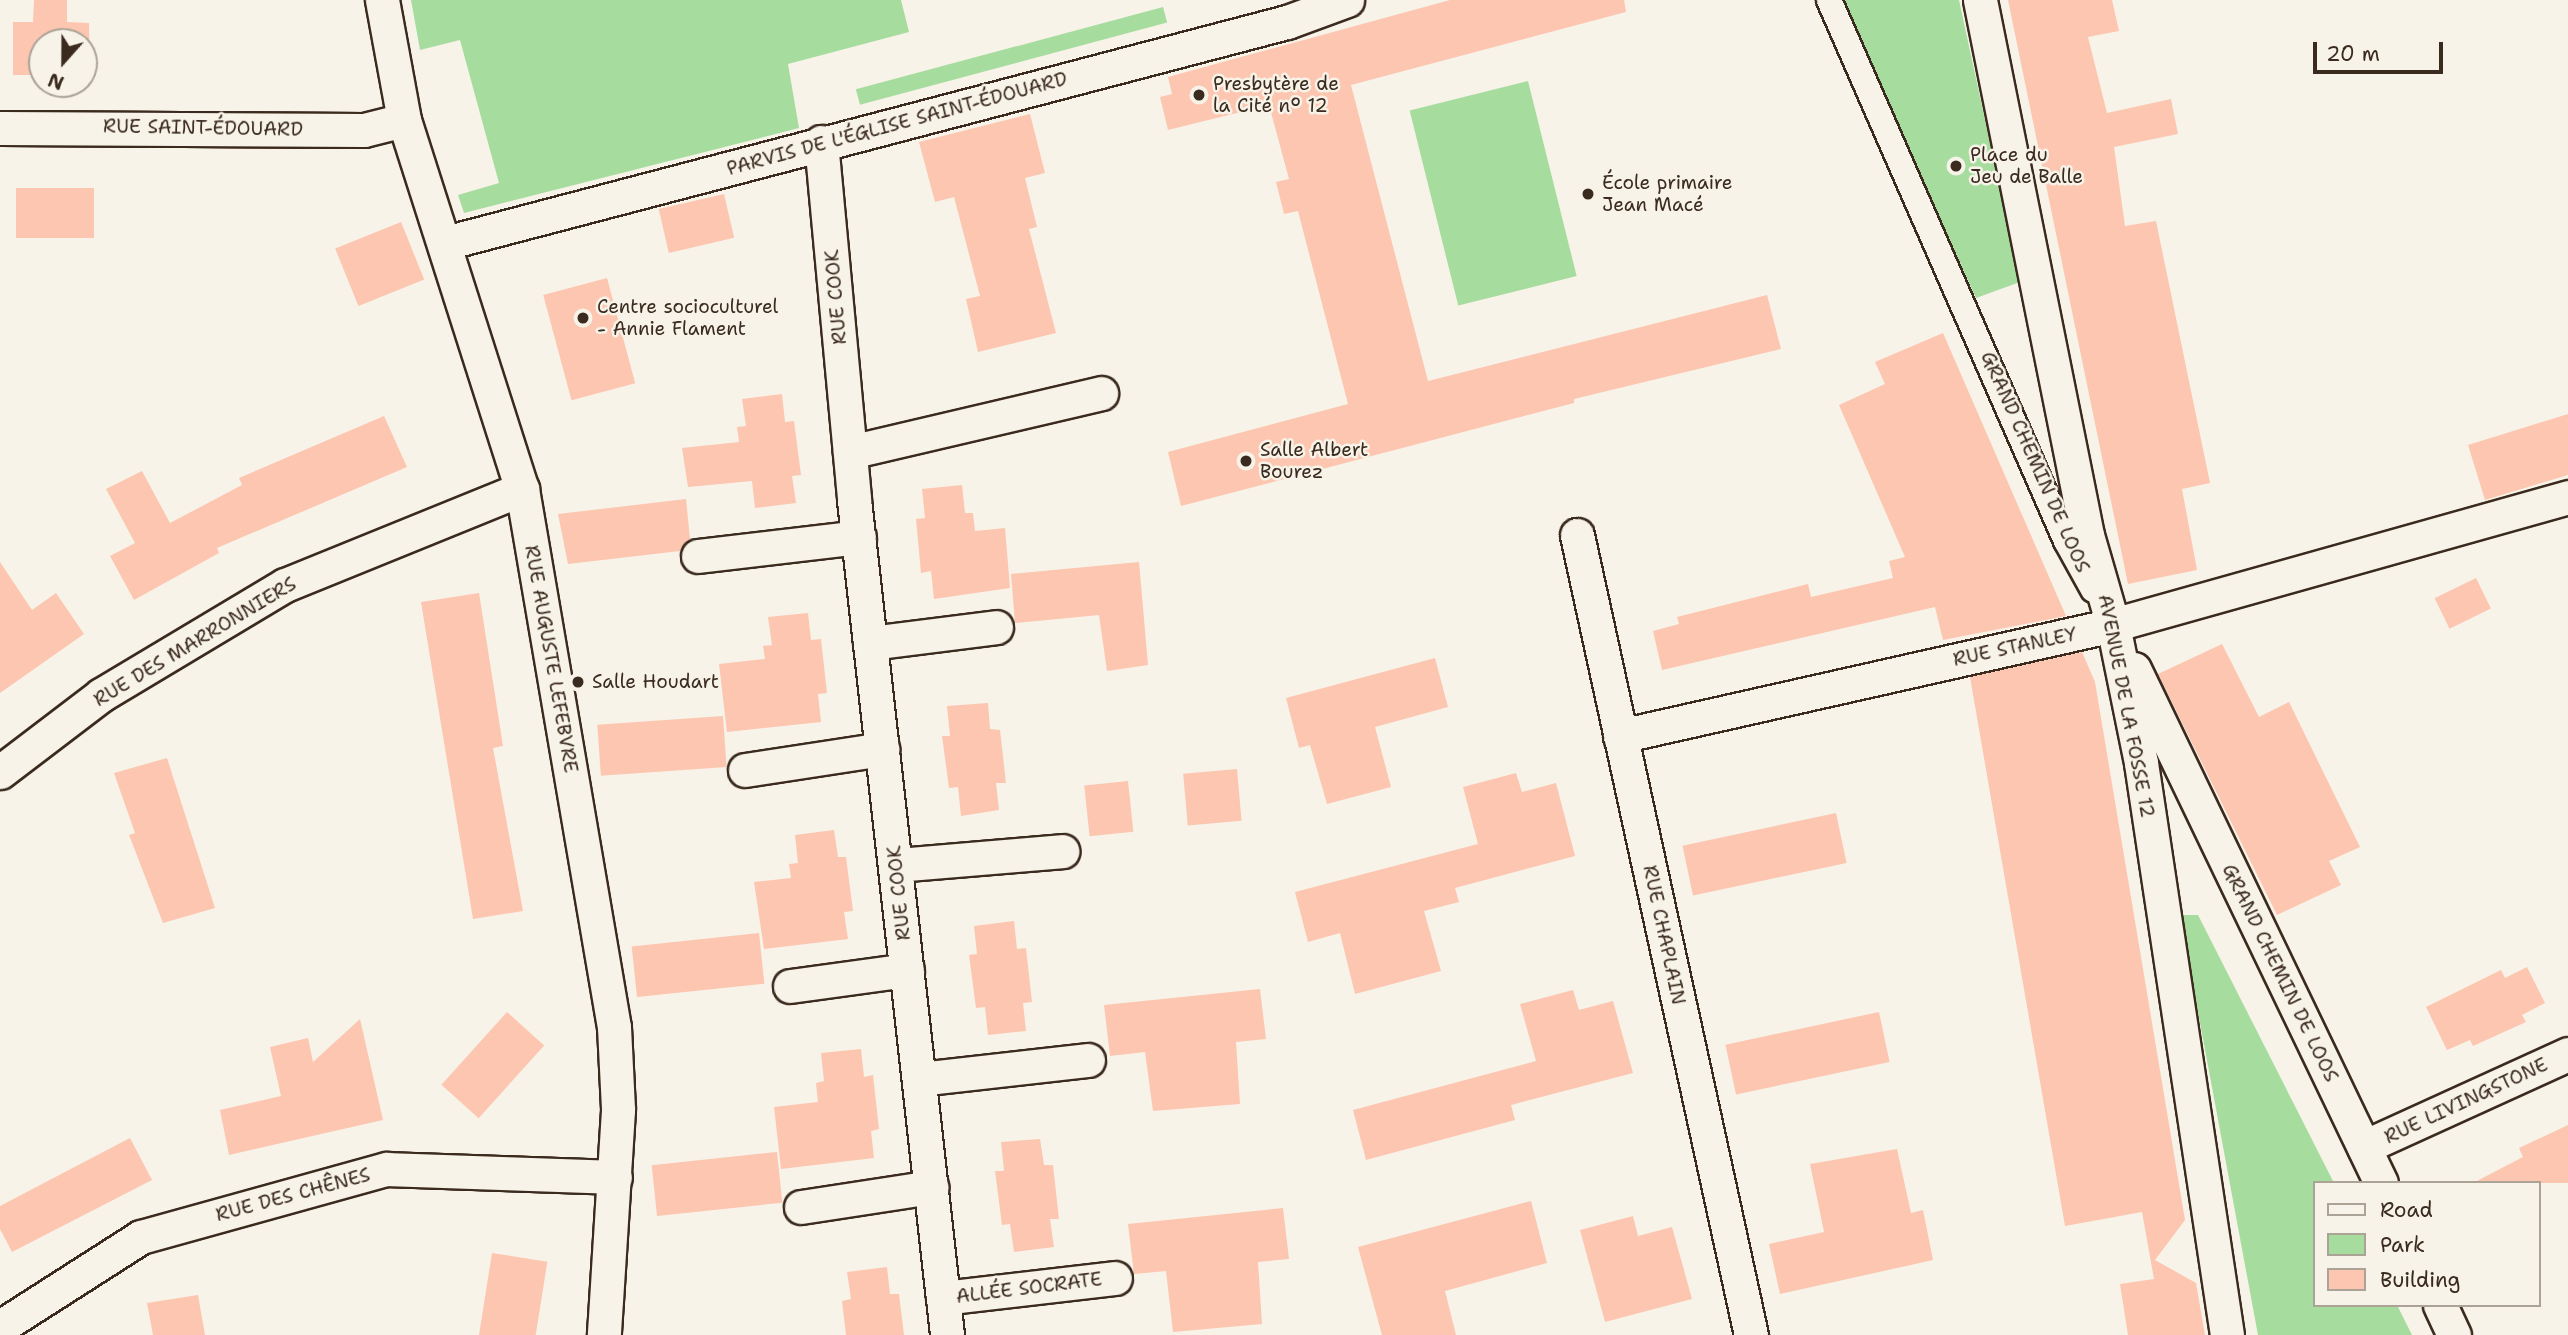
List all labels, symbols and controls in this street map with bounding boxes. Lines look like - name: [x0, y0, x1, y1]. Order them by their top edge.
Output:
- north arrow: [28, 28, 98, 98]
- scale bar: [2316, 28, 2446, 72]
- text: 20 m: [2326, 40, 2380, 68]
- text: N: [45, 67, 68, 96]
- street label: PARVIS DE L'ÉGLISE SAINT-ÉDOUARD: [724, 68, 1070, 180]
- place label: Presbytère de la Cité n° 12: [1213, 73, 1339, 117]
- marker: Presbytère de la Cité n° 12: [1191, 87, 1207, 103]
- street label: RUE SAINT-ÉDOUARD: [103, 115, 303, 141]
- place label: Place du Jeu de Balle: [1970, 144, 2083, 188]
- marker: Place du Jeu de Balle: [1948, 158, 1964, 174]
- place label: École primaire Jean Macé: [1602, 172, 1733, 216]
- marker: École primaire Jean Macé: [1580, 186, 1596, 202]
- street label: RUE COOK: [820, 249, 852, 345]
- place label: Centre socioculturel - Annie Flament: [597, 296, 778, 340]
- marker: Centre socioculturel - Annie Flament: [575, 310, 591, 326]
- street label: GRAND CHEMIN DE LOOS: [1976, 348, 2094, 576]
- place label: Salle Albert Bourez: [1260, 439, 1368, 483]
- marker: Salle Albert Bourez: [1238, 453, 1254, 469]
- street label: RUE AUGUSTE LEFEBVRE: [520, 543, 582, 775]
- street label: RUE DES MARRONNIERS: [90, 572, 300, 712]
- street label: AVENUE DE LA FOSSE 12: [2093, 592, 2159, 820]
- street label: RUE STANLEY: [1951, 623, 2079, 671]
- place label: Salle Houdart: [592, 671, 719, 693]
- marker: Salle Houdart: [570, 674, 586, 690]
- street label: RUE COOK: [883, 844, 915, 942]
- street label: GRAND CHEMIN DE LOOS: [2217, 860, 2343, 1086]
- street label: RUE CHAPLAIN: [1638, 863, 1690, 1007]
- street label: RUE LIVINGSTONE: [2381, 1053, 2551, 1149]
- street label: RUE DES CHÊNES: [213, 1163, 373, 1227]
- legend: [2312, 1181, 2540, 1307]
- text: Road: [2380, 1196, 2433, 1224]
- text: Park: [2380, 1231, 2425, 1259]
- text: Building: [2380, 1266, 2460, 1294]
- street label: ALLÉE SOCRATE: [955, 1268, 1103, 1308]

